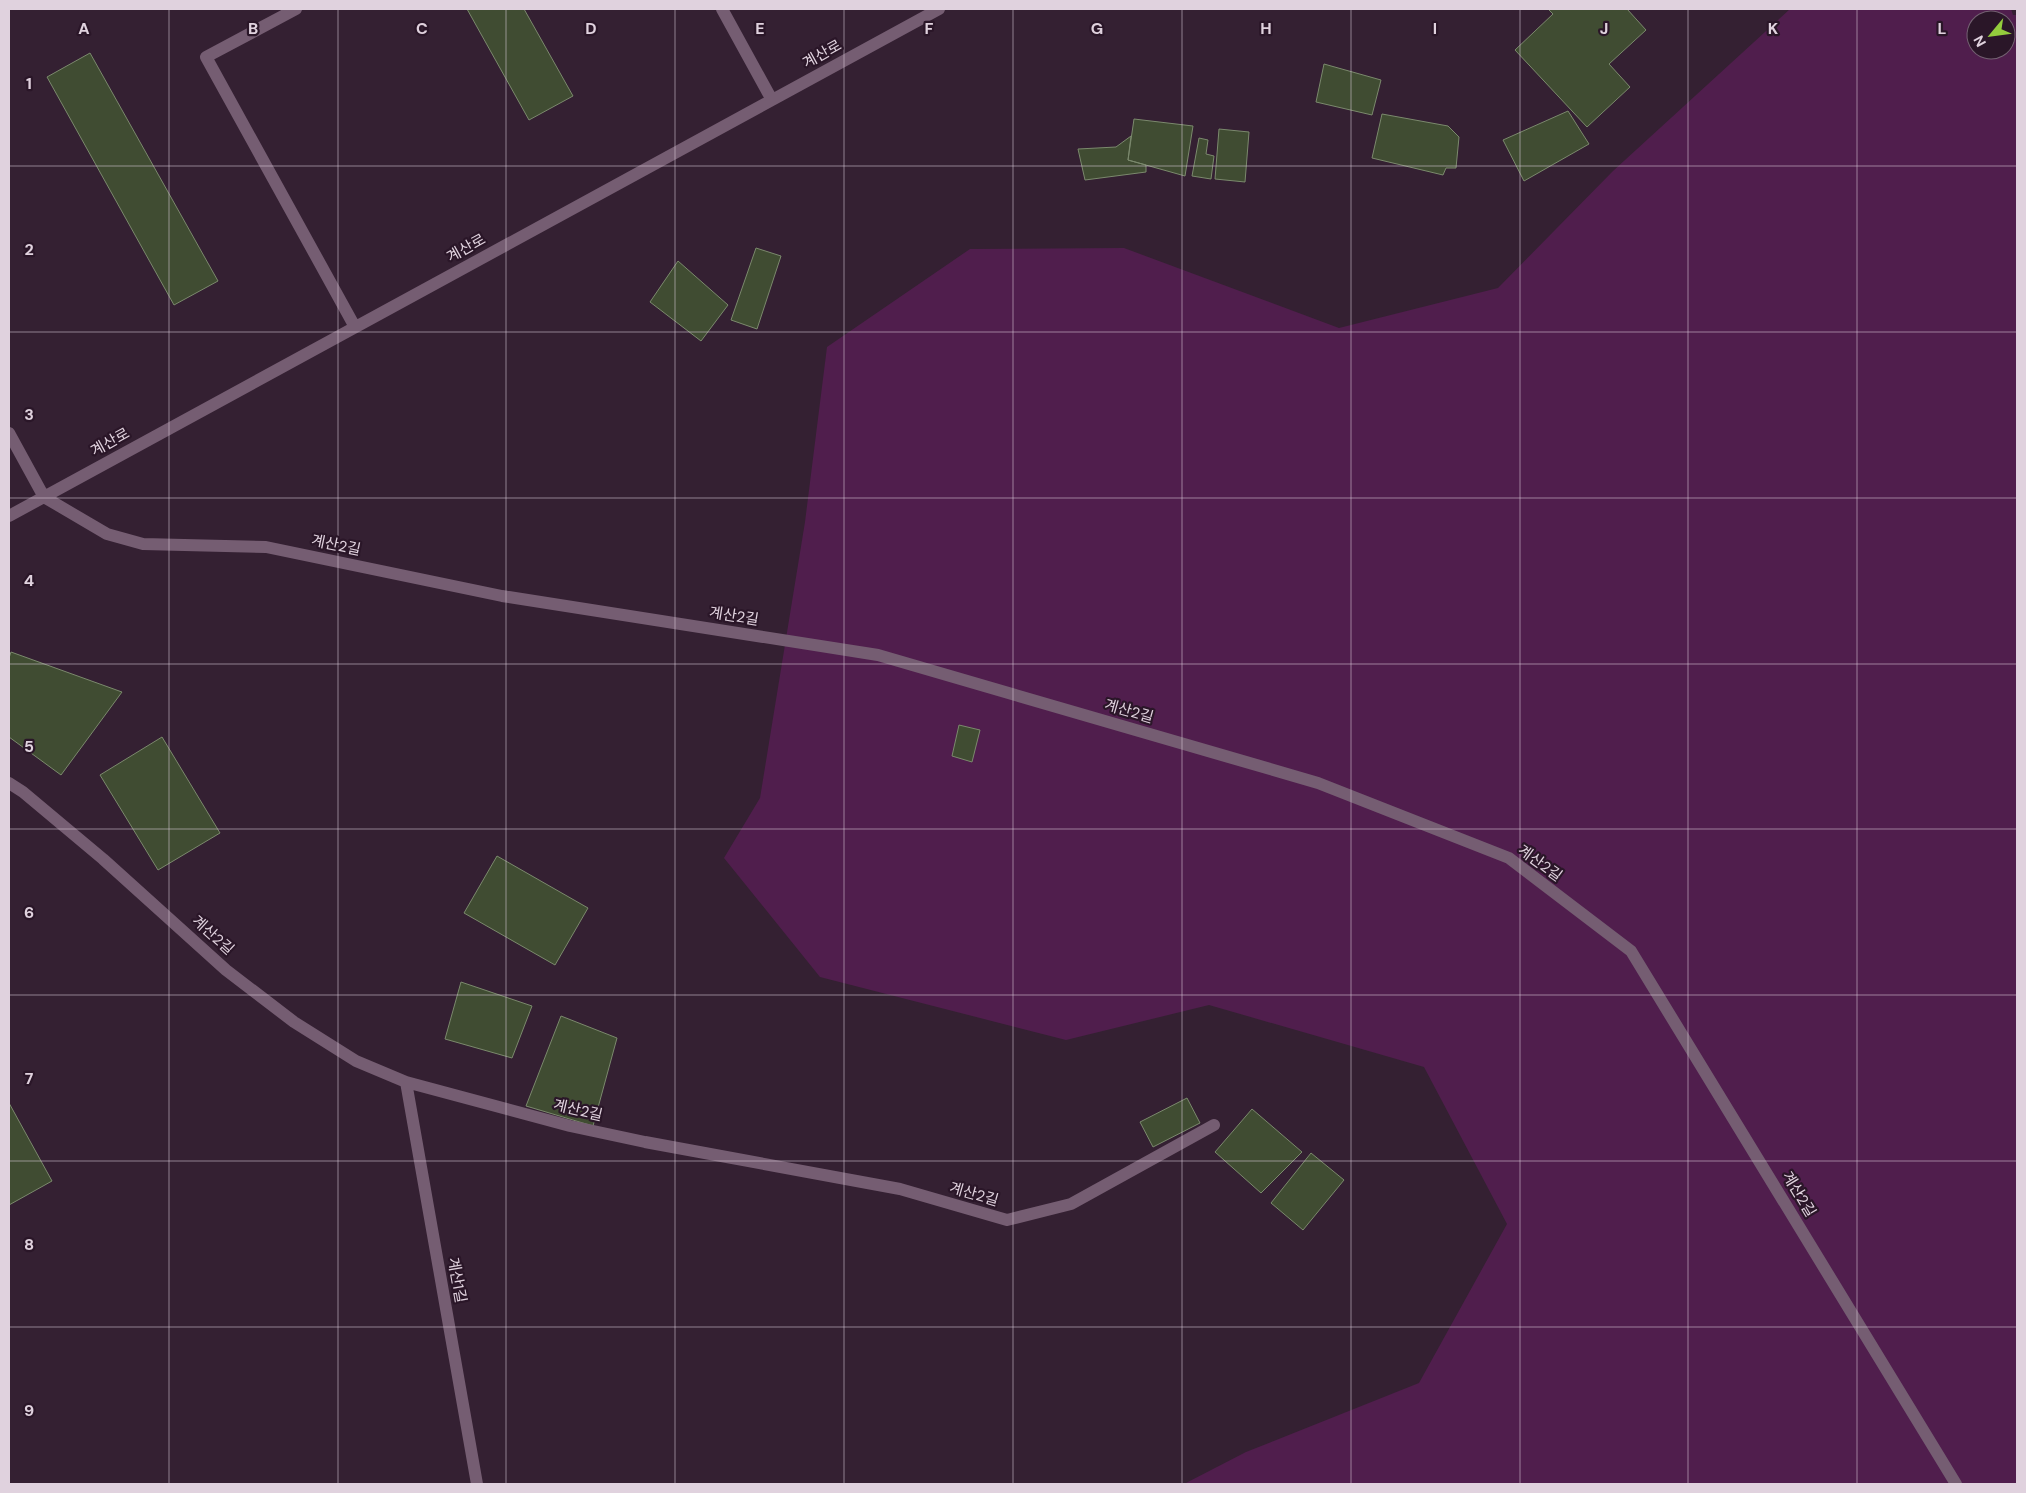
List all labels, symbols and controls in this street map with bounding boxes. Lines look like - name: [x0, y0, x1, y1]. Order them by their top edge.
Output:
- north arrow: [1966, 10, 2016, 60]
- text: A: [78, 18, 90, 39]
- text: B: [248, 18, 258, 39]
- text: C: [416, 18, 428, 39]
- text: D: [585, 18, 597, 39]
- text: E: [755, 18, 765, 39]
- text: F: [925, 18, 934, 39]
- text: G: [1091, 18, 1103, 39]
- text: H: [1260, 18, 1272, 39]
- text: I: [1433, 18, 1437, 39]
- text: J: [1600, 18, 1608, 39]
- text: K: [1768, 18, 1779, 39]
- text: L: [1938, 18, 1947, 39]
- text: N: [1969, 32, 1990, 50]
- street label: 계산로: [799, 35, 845, 73]
- text: 1: [26, 73, 32, 94]
- street label: 계산로: [443, 229, 489, 267]
- text: 2: [24, 239, 34, 260]
- text: 3: [24, 404, 34, 425]
- street label: 계산로: [87, 423, 133, 461]
- street label: 계산2길: [309, 530, 363, 560]
- text: 4: [24, 570, 34, 591]
- street label: 계산2길: [708, 602, 760, 630]
- street label: 계산2길: [1102, 694, 1156, 728]
- text: 5: [24, 736, 34, 757]
- street label: 계산2길: [1514, 840, 1566, 886]
- text: 6: [24, 902, 34, 923]
- street label: 계산2길: [188, 911, 238, 959]
- text: 7: [25, 1068, 34, 1089]
- street label: 계산2길: [551, 1095, 605, 1125]
- street label: 계산2길: [1778, 1167, 1820, 1221]
- street label: 계산2길: [947, 1177, 1001, 1211]
- text: 8: [24, 1234, 34, 1255]
- street label: 계산1길: [443, 1256, 471, 1304]
- text: 9: [24, 1400, 34, 1421]

